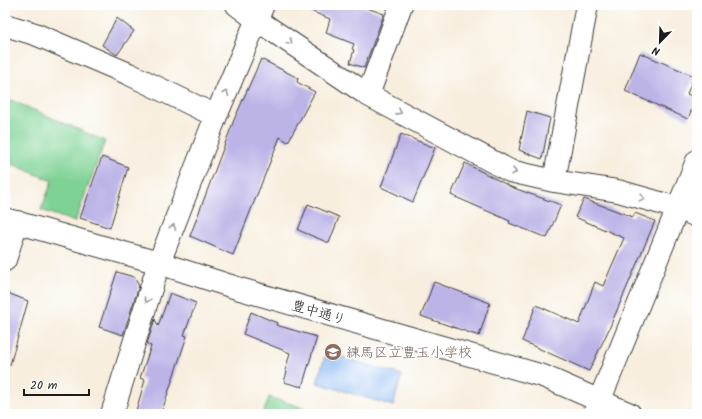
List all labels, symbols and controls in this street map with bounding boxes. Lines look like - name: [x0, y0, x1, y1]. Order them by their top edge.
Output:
- north arrow: [640, 22, 680, 62]
- one-way arrow: [286, 37, 293, 45]
- text: N: [650, 41, 663, 60]
- one-way arrow: [221, 89, 229, 97]
- one-way arrow: [395, 107, 403, 114]
- one-way arrow: [511, 167, 518, 176]
- one-way arrow: [638, 193, 645, 201]
- one-way arrow: [169, 223, 177, 230]
- street label: 豊中通り: [289, 295, 349, 331]
- one-way arrow: [143, 297, 152, 304]
- school or university icon: 練馬区立豊玉小学校: [323, 342, 343, 362]
- place label: 練馬区立豊玉小学校: [346, 342, 472, 364]
- scale bar: [24, 371, 89, 397]
- text: 20 m: [30, 376, 58, 395]

